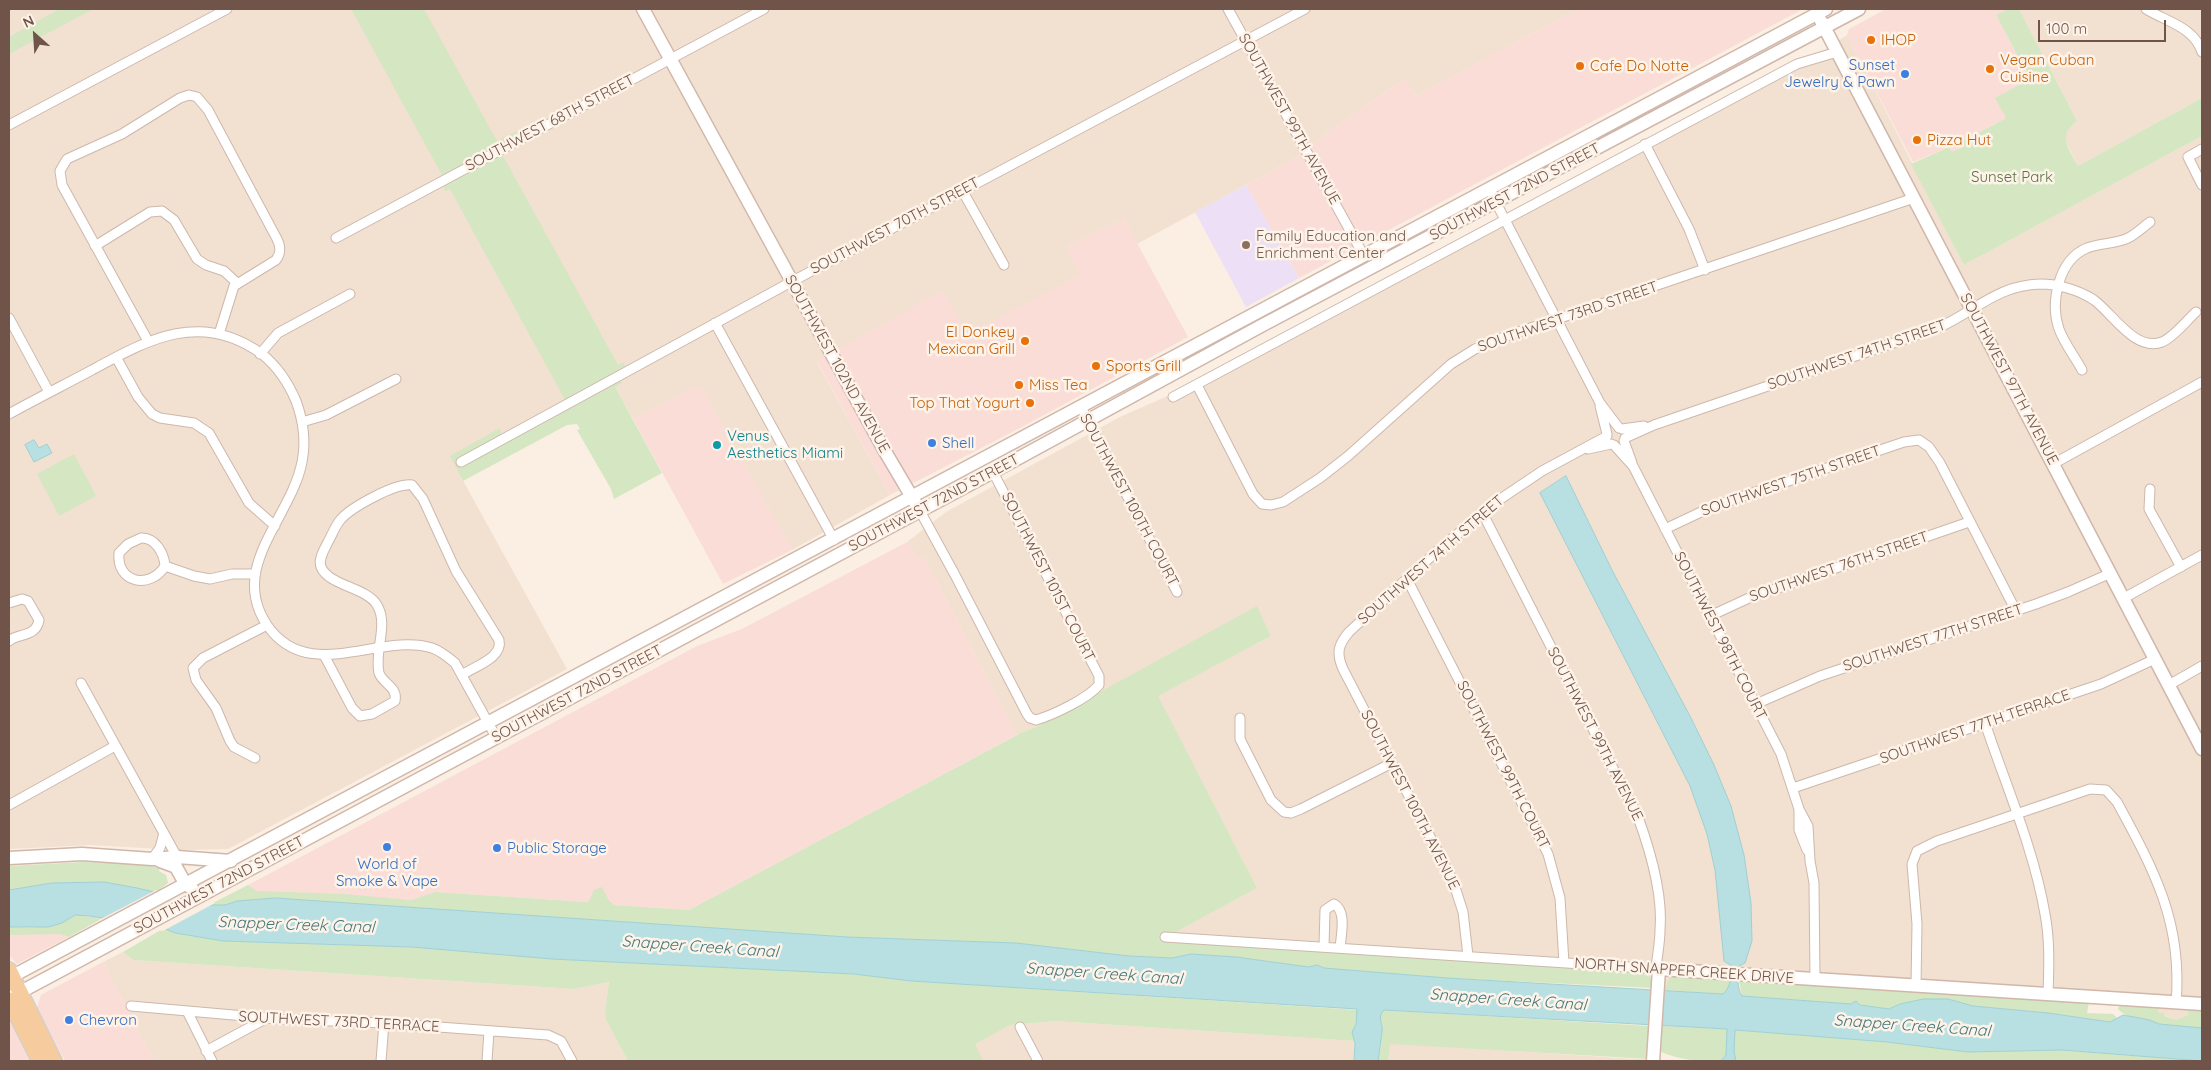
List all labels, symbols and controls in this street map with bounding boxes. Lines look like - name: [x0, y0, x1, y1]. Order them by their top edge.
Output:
- north arrow: [10, 10, 60, 60]
- scale bar: [2041, 10, 2168, 42]
- text: N: [20, 11, 37, 32]
- text: 100 m: [2046, 19, 2087, 38]
- street label: SOUTHWEST 99TH AVENUE: [1234, 30, 1344, 208]
- place label: IHOP: [1881, 31, 1916, 49]
- marker: IHOP: [1865, 34, 1877, 46]
- place label: Vegan Cuban Cuisine: [2000, 51, 2094, 86]
- place label: Sunset Jewelry & Pawn: [1784, 56, 1895, 91]
- place label: Cafe Do Notte: [1590, 57, 1689, 75]
- marker: Cafe Do Notte: [1574, 60, 1586, 72]
- marker: Vegan Cuban Cuisine: [1984, 63, 1996, 75]
- marker: Sunset Jewelry & Pawn: [1899, 68, 1911, 80]
- street label: SOUTHWEST 68TH STREET: [462, 71, 638, 175]
- place label: Pizza Hut: [1927, 131, 1991, 149]
- marker: Pizza Hut: [1911, 134, 1923, 146]
- street label: SOUTHWEST 72ND STREET: [1427, 139, 1603, 245]
- park label: Sunset Park: [1971, 168, 2053, 186]
- street label: SOUTHWEST 70TH STREET: [807, 174, 983, 278]
- place label: Family Education and Enrichment Center: [1256, 227, 1406, 262]
- marker: Family Education and Enrichment Center: [1240, 239, 1252, 251]
- street label: SOUTHWEST 102ND AVENUE: [780, 272, 894, 456]
- street label: SOUTHWEST 73RD STREET: [1476, 278, 1660, 356]
- street label: SOUTHWEST 97TH AVENUE: [1956, 290, 2062, 468]
- street label: SOUTHWEST 74TH STREET: [1765, 316, 1949, 394]
- place label: El Donkey Mexican Grill: [928, 323, 1015, 358]
- marker: El Donkey Mexican Grill: [1019, 335, 1031, 347]
- place label: Sports Grill: [1106, 357, 1181, 375]
- marker: Sports Grill: [1090, 360, 1102, 372]
- place label: Miss Tea: [1029, 376, 1088, 394]
- marker: Miss Tea: [1013, 379, 1025, 391]
- place label: Top That Yogurt: [909, 394, 1020, 412]
- marker: Top That Yogurt: [1024, 397, 1036, 409]
- street label: SOUTHWEST 100TH COURT: [1076, 411, 1182, 589]
- place label: Venus Aesthetics Miami: [727, 427, 843, 462]
- place label: Shell: [942, 434, 974, 452]
- marker: Shell: [926, 437, 938, 449]
- marker: Venus Aesthetics Miami: [711, 439, 723, 451]
- street label: SOUTHWEST 75TH STREET: [1699, 442, 1883, 520]
- street label: SOUTHWEST 72ND STREET: [846, 450, 1022, 556]
- street label: SOUTHWEST 101ST COURT: [997, 489, 1099, 665]
- street label: SOUTHWEST 74TH STREET: [1354, 492, 1508, 628]
- street label: SOUTHWEST 76TH STREET: [1747, 528, 1931, 606]
- street label: SOUTHWEST 98TH COURT: [1670, 549, 1770, 723]
- street label: SOUTHWEST 77TH STREET: [1841, 600, 2025, 676]
- street label: SOUTHWEST 72ND STREET: [489, 641, 665, 747]
- street label: SOUTHWEST 99TH AVENUE: [1543, 644, 1647, 824]
- street label: SOUTHWEST 99TH COURT: [1453, 678, 1553, 852]
- street label: SOUTHWEST 77TH TERRACE: [1877, 686, 2073, 768]
- street label: SOUTHWEST 100TH AVENUE: [1357, 707, 1463, 893]
- street label: SOUTHWEST 72ND STREET: [131, 832, 307, 938]
- place label: Public Storage: [507, 839, 607, 857]
- marker: World of Smoke & Vape: [381, 841, 393, 853]
- marker: Public Storage: [491, 842, 503, 854]
- place label: World of Smoke & Vape: [336, 855, 438, 890]
- water label: Snapper Creek Canal: [217, 913, 375, 937]
- water label: Snapper Creek Canal: [621, 932, 779, 962]
- street label: NORTH SNAPPER CREEK DRIVE: [1574, 954, 1794, 988]
- water label: Snapper Creek Canal: [1025, 959, 1183, 989]
- water label: Snapper Creek Canal: [1429, 985, 1587, 1015]
- street label: SOUTHWEST 73RD TERRACE: [238, 1008, 440, 1036]
- place label: Chevron: [79, 1011, 137, 1029]
- water label: Snapper Creek Canal: [1833, 1011, 1991, 1041]
- marker: Chevron: [63, 1014, 75, 1026]

